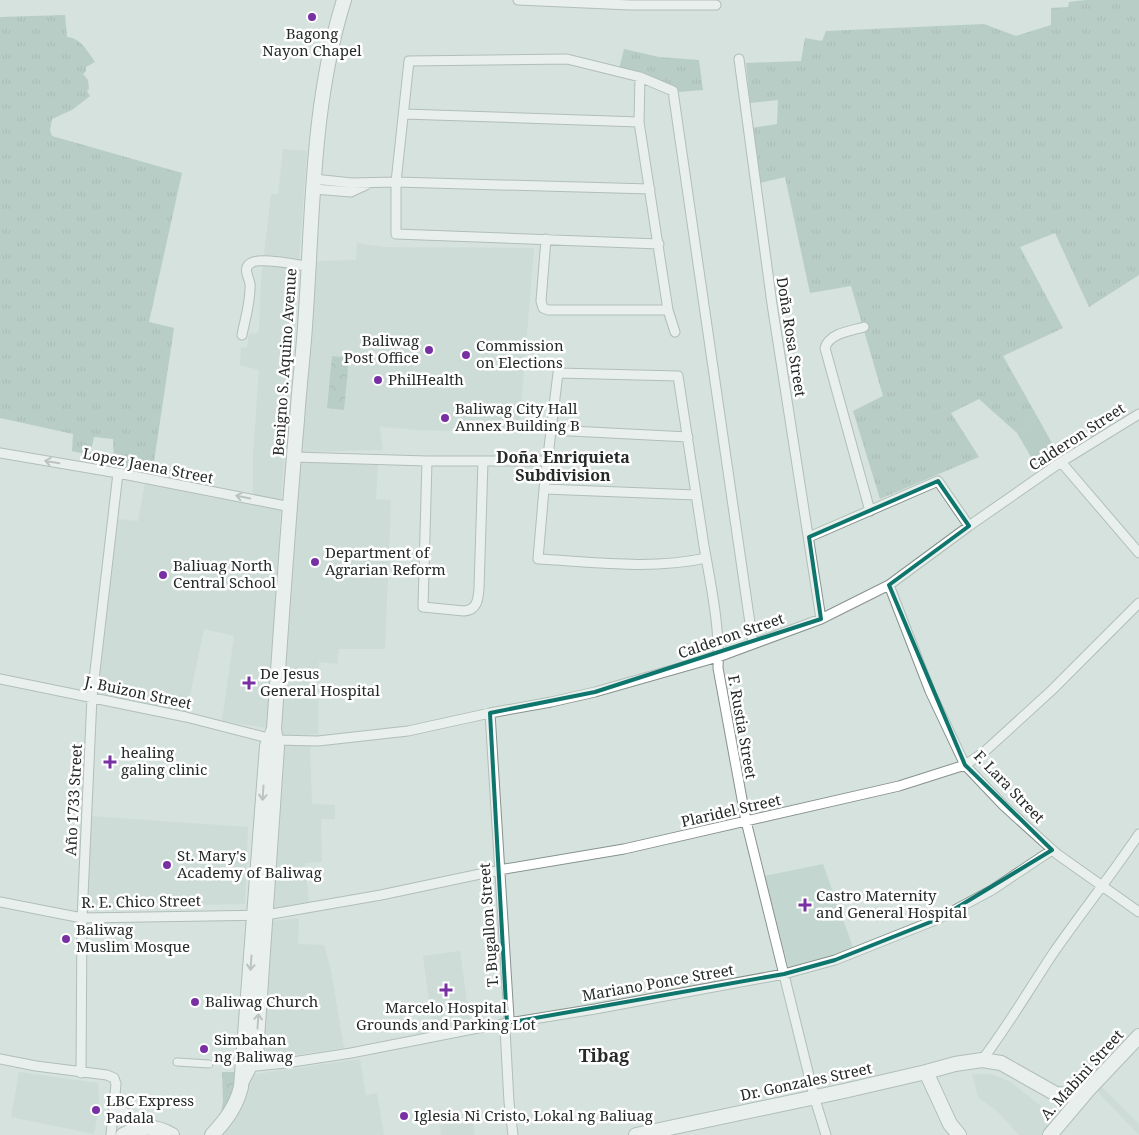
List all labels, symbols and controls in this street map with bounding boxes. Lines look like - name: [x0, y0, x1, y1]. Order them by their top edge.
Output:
- marker: Bagong Nayon Chapel: [306, 11, 318, 23]
- place label: Bagong Nayon Chapel: [262, 23, 362, 60]
- street label: Benigno S. Aquino Avenue: [267, 267, 301, 456]
- street label: Doña Rosa Street: [773, 276, 811, 398]
- place label: Baliwag Post Office: [344, 330, 419, 367]
- place label: Commission on Elections: [476, 335, 564, 372]
- marker: Baliwag Post Office: [423, 344, 435, 356]
- marker: Commission on Elections: [460, 349, 472, 361]
- place label: PhilHealth: [388, 369, 464, 389]
- marker: PhilHealth: [372, 374, 384, 386]
- place label: Baliwag City Hall Annex Building B: [455, 398, 580, 435]
- street label: Calderon Street: [1025, 398, 1128, 475]
- marker: Baliwag City Hall Annex Building B: [439, 412, 451, 424]
- street label: Lopez Jaena Street: [81, 443, 215, 487]
- district label: Doña Enriquieta Subdivision: [496, 446, 630, 486]
- one-way arrow: [45, 457, 61, 467]
- one-way arrow: [235, 492, 251, 502]
- place label: Department of Agrarian Reform: [325, 542, 446, 579]
- place label: Baliuag North Central School: [173, 555, 276, 592]
- marker: Department of Agrarian Reform: [309, 556, 321, 568]
- marker: Baliuag North Central School: [157, 569, 169, 581]
- street label: Calderon Street: [675, 608, 786, 663]
- place label: De Jesus General Hospital: [260, 663, 380, 700]
- street label: J. Buizon Street: [82, 671, 194, 713]
- street label: F. Rustia Street: [724, 673, 762, 780]
- marker: De Jesus General Hospital: [242, 676, 256, 690]
- place label: healing galing clinic: [121, 742, 207, 779]
- street label: Año 1733 Street: [60, 743, 86, 856]
- street label: F. Lara Street: [970, 746, 1049, 827]
- marker: healing galing clinic: [103, 755, 117, 769]
- one-way arrow: [259, 785, 268, 801]
- street label: Plaridel Street: [679, 789, 783, 831]
- place label: St. Mary's Academy of Baliwag: [177, 845, 322, 882]
- marker: St. Mary's Academy of Baliwag: [161, 859, 173, 871]
- street label: T. Bugallon Street: [474, 862, 502, 988]
- place label: Castro Maternity and General Hospital: [816, 885, 967, 922]
- street label: R. E. Chico Street: [81, 890, 201, 912]
- marker: Castro Maternity and General Hospital: [798, 898, 812, 912]
- place label: Baliwag Muslim Mosque: [76, 919, 190, 956]
- marker: Baliwag Muslim Mosque: [60, 933, 72, 945]
- one-way arrow: [246, 955, 256, 971]
- street label: Mariano Ponce Street: [580, 959, 735, 1005]
- marker: Marcelo Hospital Grounds and Parking Lot: [439, 983, 453, 997]
- place label: Baliwag Church: [205, 991, 319, 1011]
- marker: Baliwag Church: [189, 996, 201, 1008]
- place label: Marcelo Hospital Grounds and Parking Lot: [356, 997, 536, 1034]
- one-way arrow: [254, 1013, 263, 1029]
- street label: A. Mabini Street: [1035, 1025, 1127, 1124]
- place label: Simbahan ng Baliwag: [214, 1029, 293, 1066]
- marker: Simbahan ng Baliwag: [198, 1043, 210, 1055]
- district label: Tibag: [579, 1043, 630, 1067]
- street label: Dr. Gonzales Street: [738, 1057, 873, 1105]
- place label: LBC Express Padala: [106, 1090, 194, 1127]
- marker: LBC Express Padala: [90, 1104, 102, 1116]
- place label: Iglesia Ni Cristo, Lokal ng Baliuag: [414, 1105, 653, 1125]
- marker: Iglesia Ni Cristo, Lokal ng Baliuag: [398, 1110, 410, 1122]

